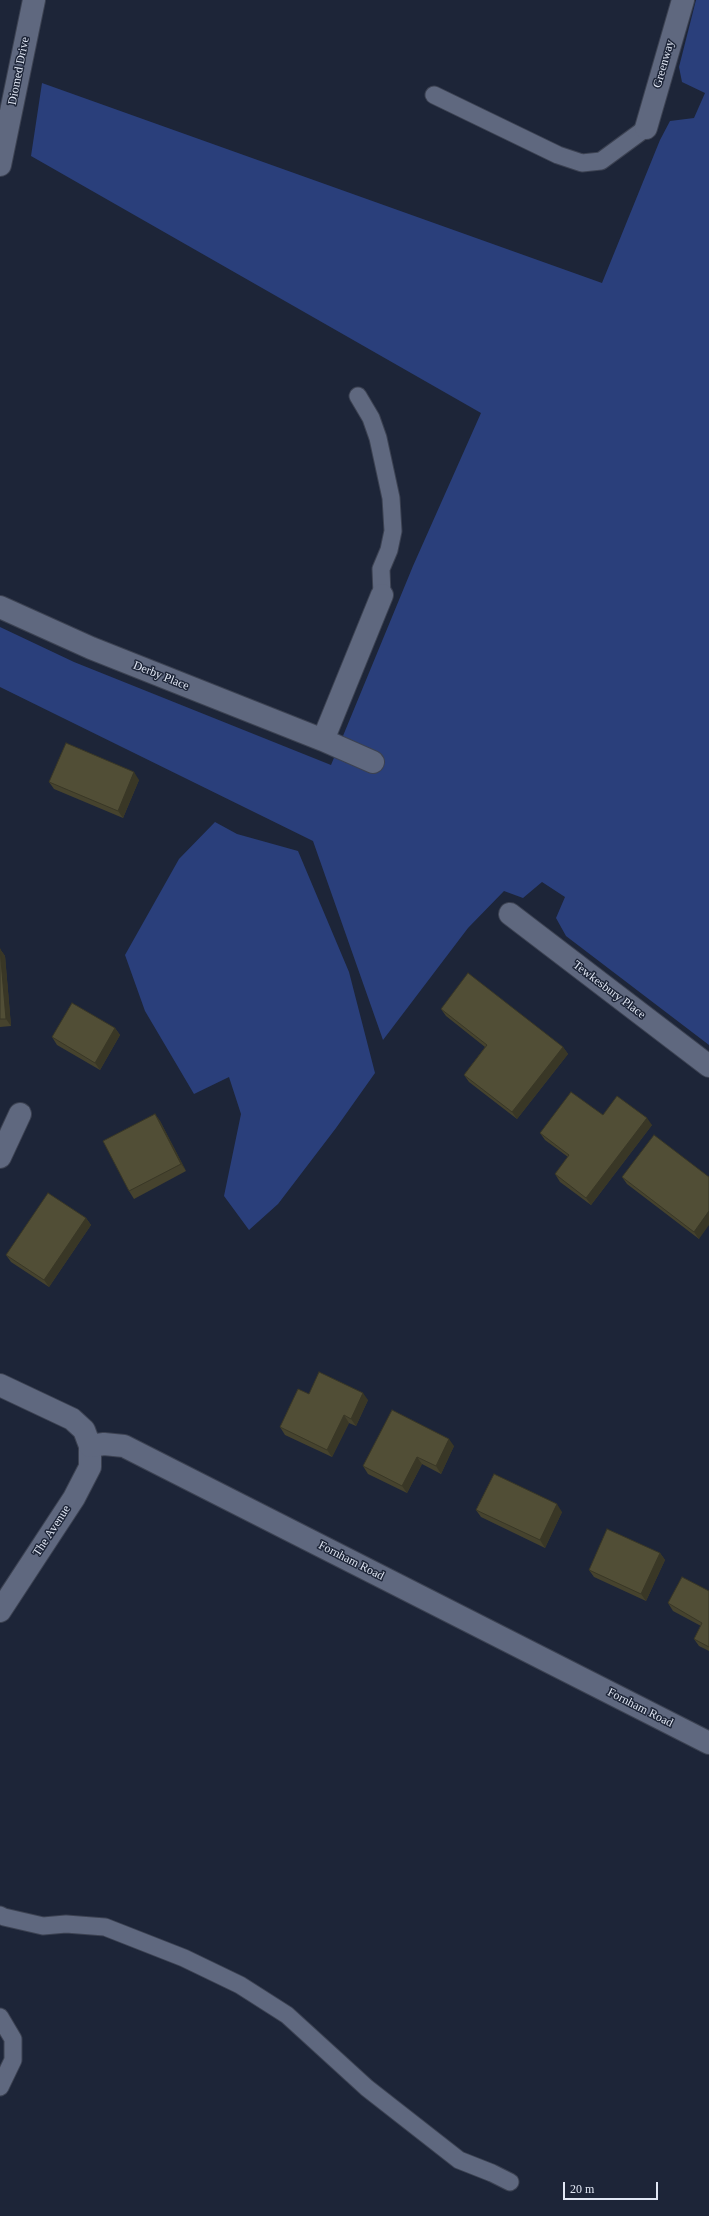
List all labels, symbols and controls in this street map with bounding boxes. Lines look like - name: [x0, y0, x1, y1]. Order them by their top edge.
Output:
- street label: Diomed Drive: [5, 36, 33, 106]
- street label: Greenway: [650, 38, 678, 90]
- street label: Derby Place: [131, 658, 191, 694]
- street label: Tewkesbury Place: [570, 958, 648, 1022]
- street label: The Avenue: [30, 1503, 74, 1559]
- street label: Fornham Road: [316, 1538, 386, 1584]
- street label: Fornham Road: [605, 1685, 675, 1731]
- scale bar: [565, 2174, 660, 2200]
- text: 20 m: [570, 2182, 594, 2196]

